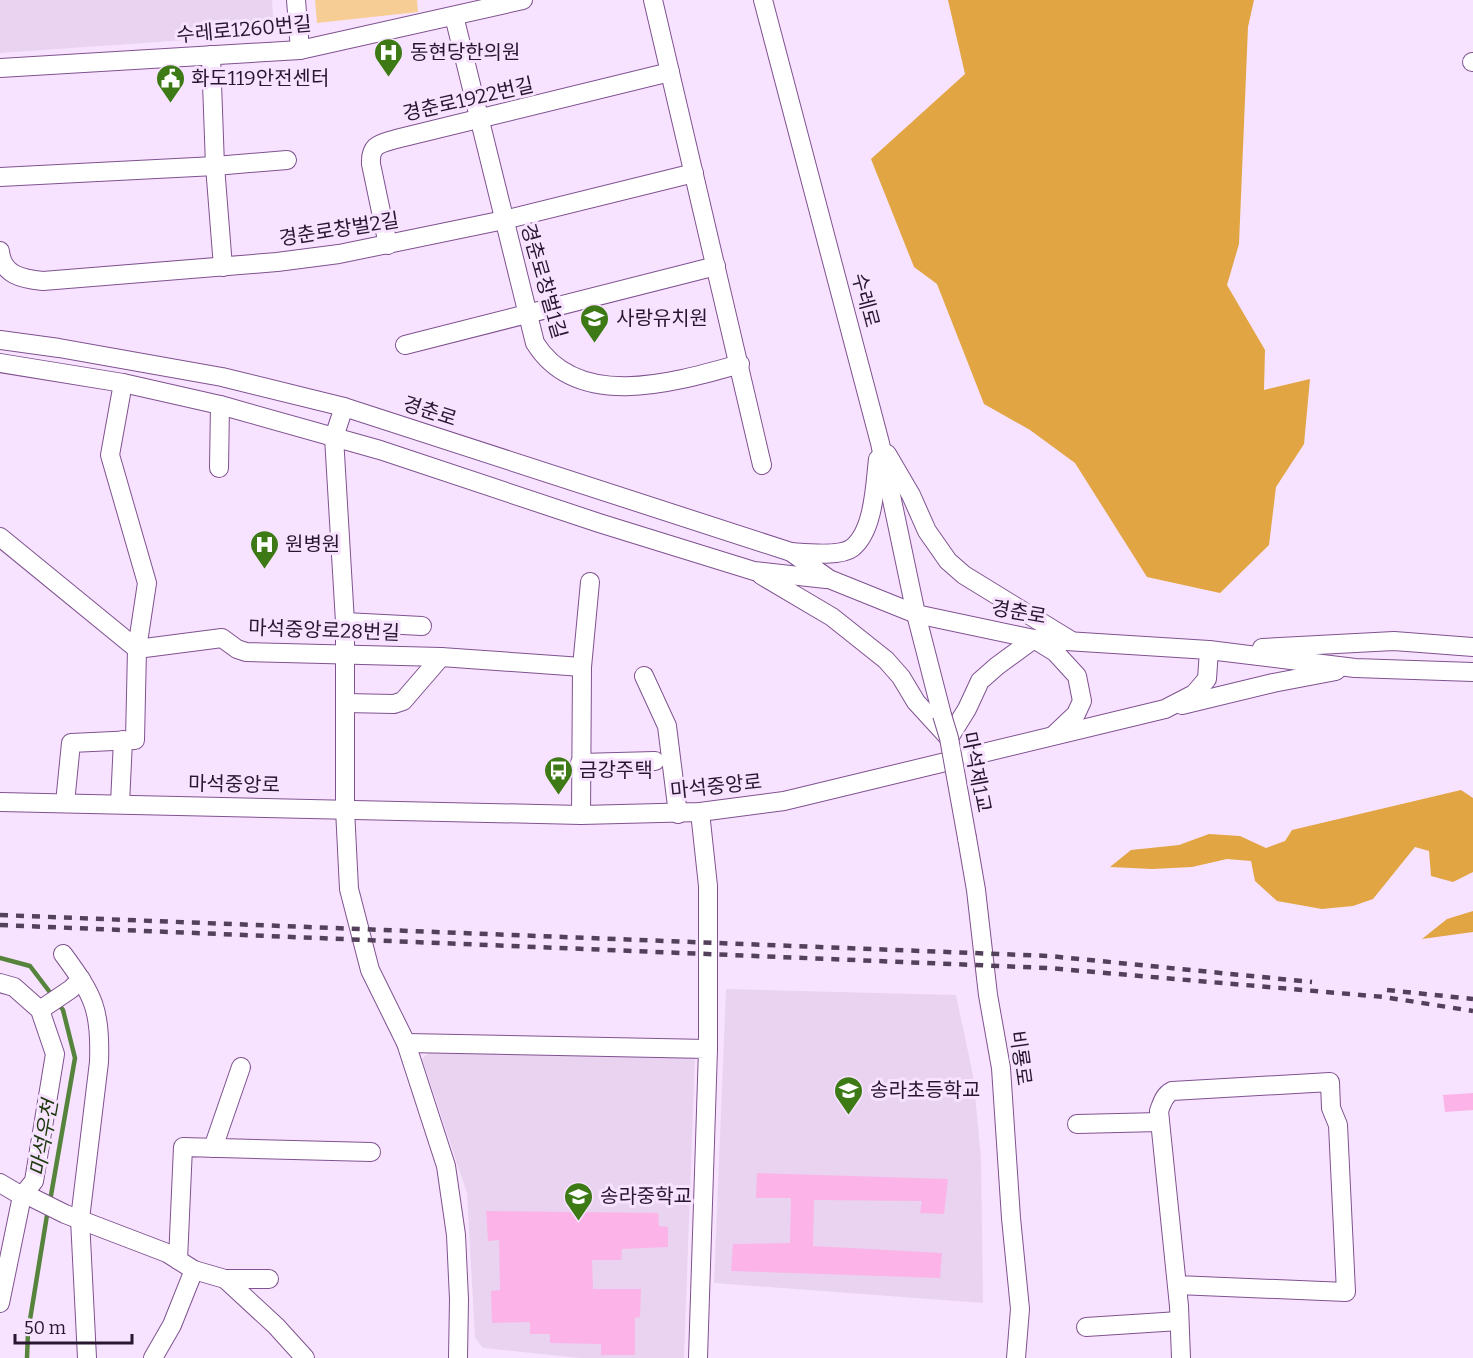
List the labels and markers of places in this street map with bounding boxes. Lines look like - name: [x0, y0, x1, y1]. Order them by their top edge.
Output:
- hospital icon: 동현당한의원: [373, 36, 405, 78]
- place label: 동현당한의원: [410, 40, 520, 64]
- public building icon: 화도119안전센터: [154, 62, 186, 104]
- place label: 화도119안전센터: [191, 66, 329, 90]
- school or university icon: 사랑유치원: [579, 302, 611, 344]
- place label: 사랑유치원: [616, 306, 708, 330]
- hospital icon: 원병원: [248, 528, 280, 570]
- place label: 원병원: [285, 532, 340, 556]
- bus stop icon: 금강주택: [542, 754, 574, 796]
- place label: 금강주택: [579, 758, 653, 782]
- school or university icon: 송라초등학교: [833, 1074, 865, 1116]
- place label: 송라초등학교: [870, 1078, 980, 1102]
- school or university icon: 송라중학교: [563, 1180, 595, 1222]
- place label: 송라중학교: [600, 1184, 692, 1208]

